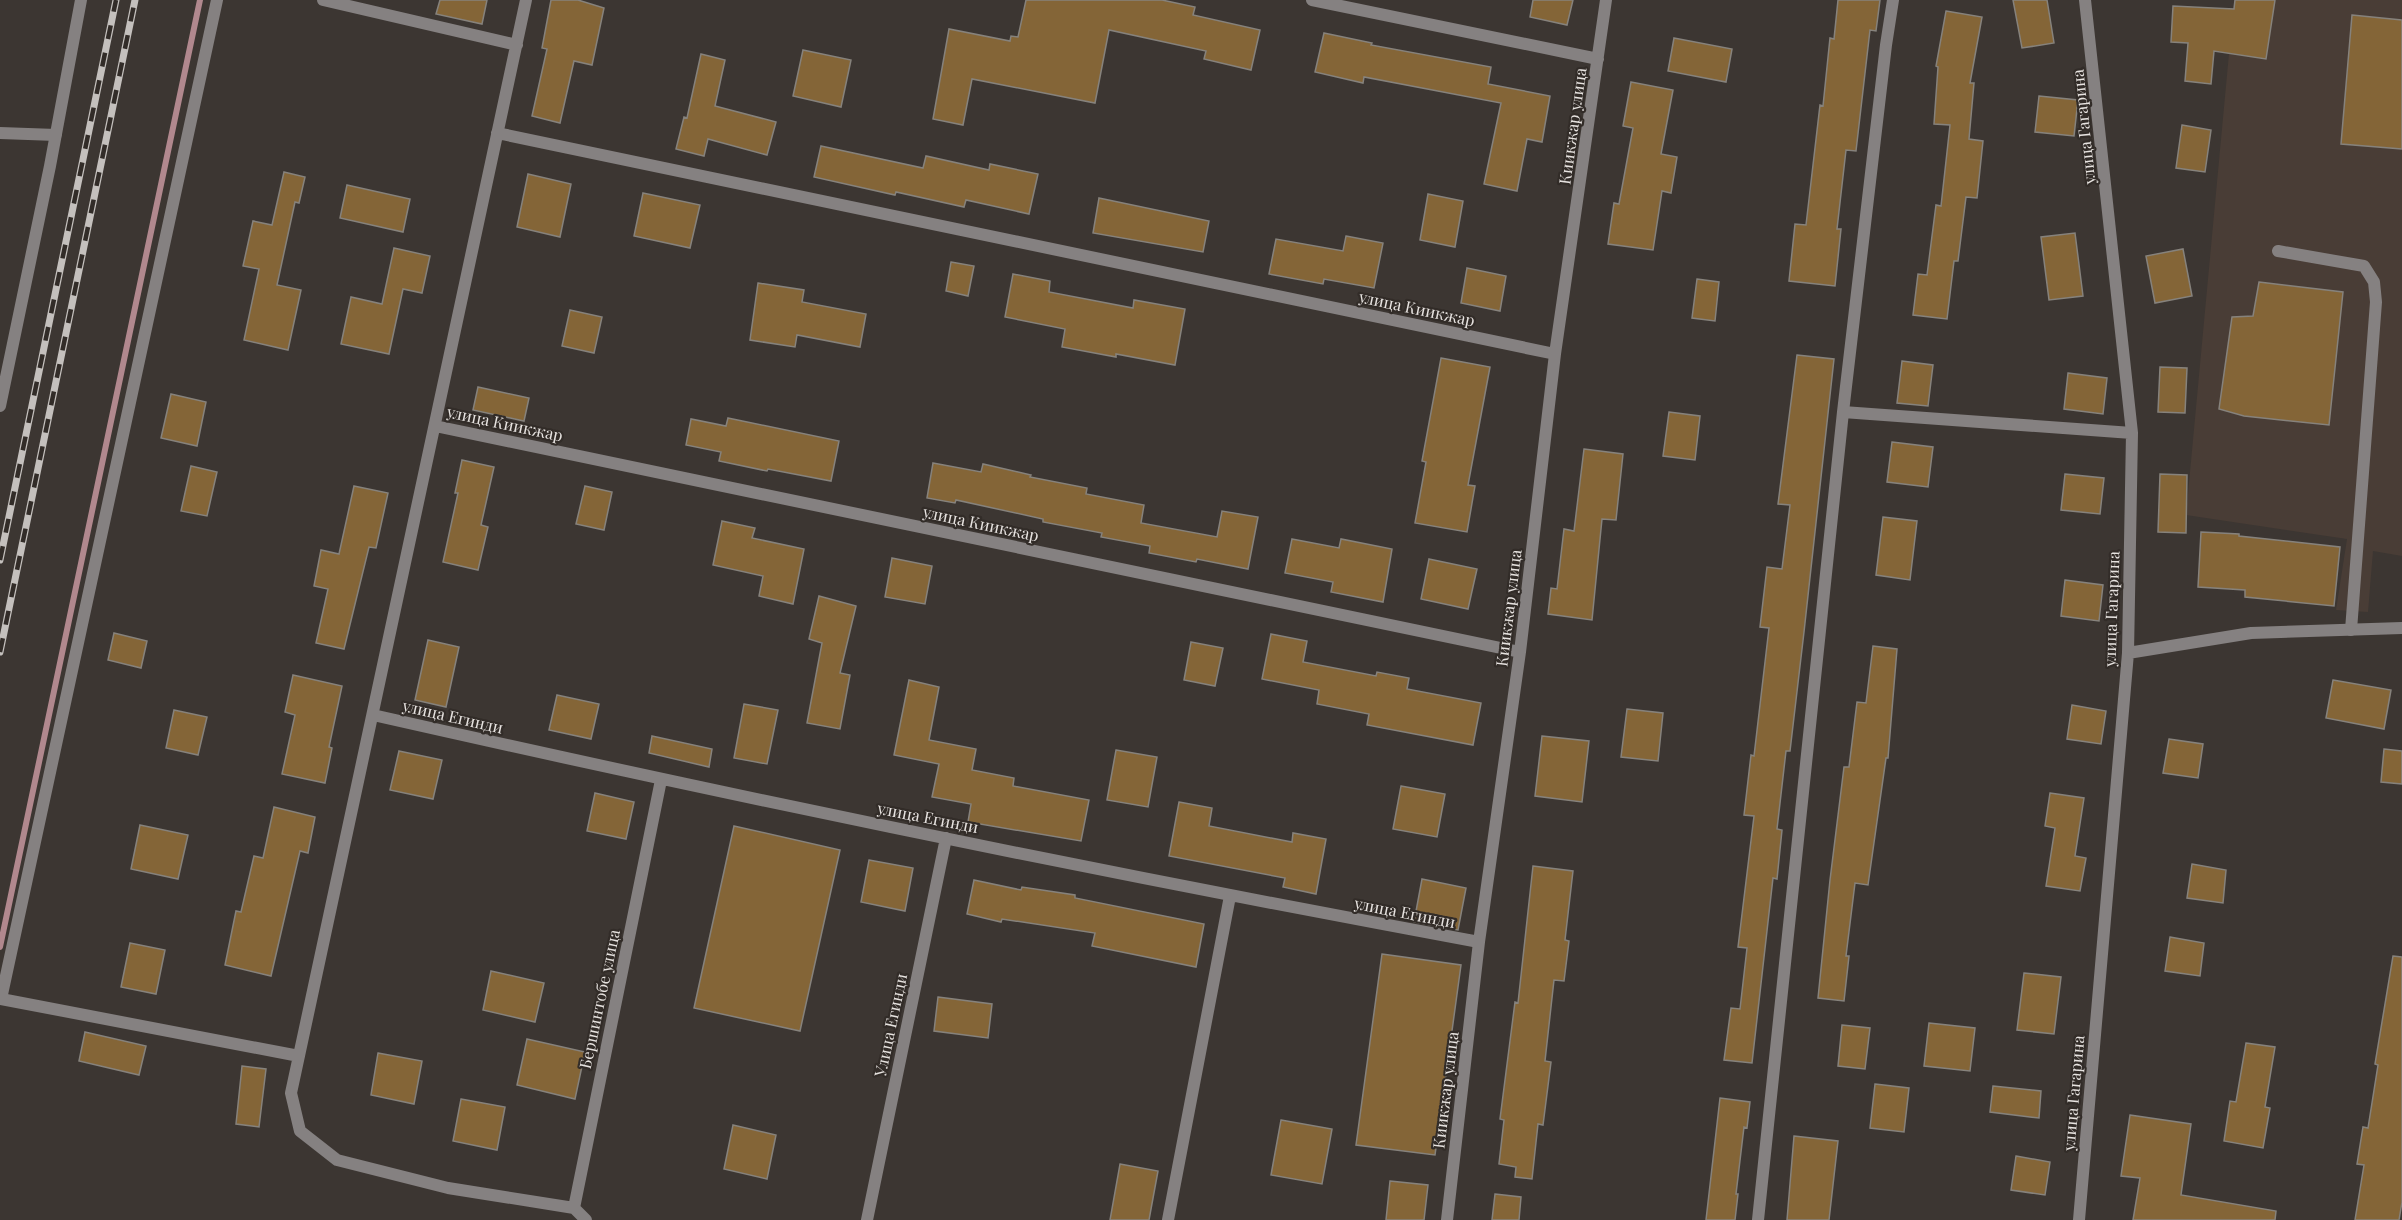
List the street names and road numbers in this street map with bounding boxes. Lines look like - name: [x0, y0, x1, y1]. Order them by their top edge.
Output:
- street label: Киикжар улица: [1553, 66, 1591, 186]
- street label: улица Гагарина: [2067, 68, 2100, 187]
- street label: улица Киикжар: [1356, 285, 1477, 331]
- street label: улица Киикжар: [444, 400, 565, 446]
- street label: улица Киикжар: [920, 500, 1041, 546]
- street label: Киикжар улица: [1490, 548, 1526, 668]
- street label: улица Гагарина: [2098, 551, 2124, 668]
- street label: улица Егинди: [400, 694, 505, 738]
- street label: улица Егинди: [875, 797, 980, 837]
- street label: улица Егинди: [1352, 892, 1457, 932]
- street label: Бершинтобе улица: [574, 927, 624, 1071]
- street label: Улица Егинди: [869, 971, 911, 1080]
- street label: Киикжар улица: [1427, 1030, 1463, 1150]
- street label: улица Гагарина: [2057, 1034, 2089, 1153]

